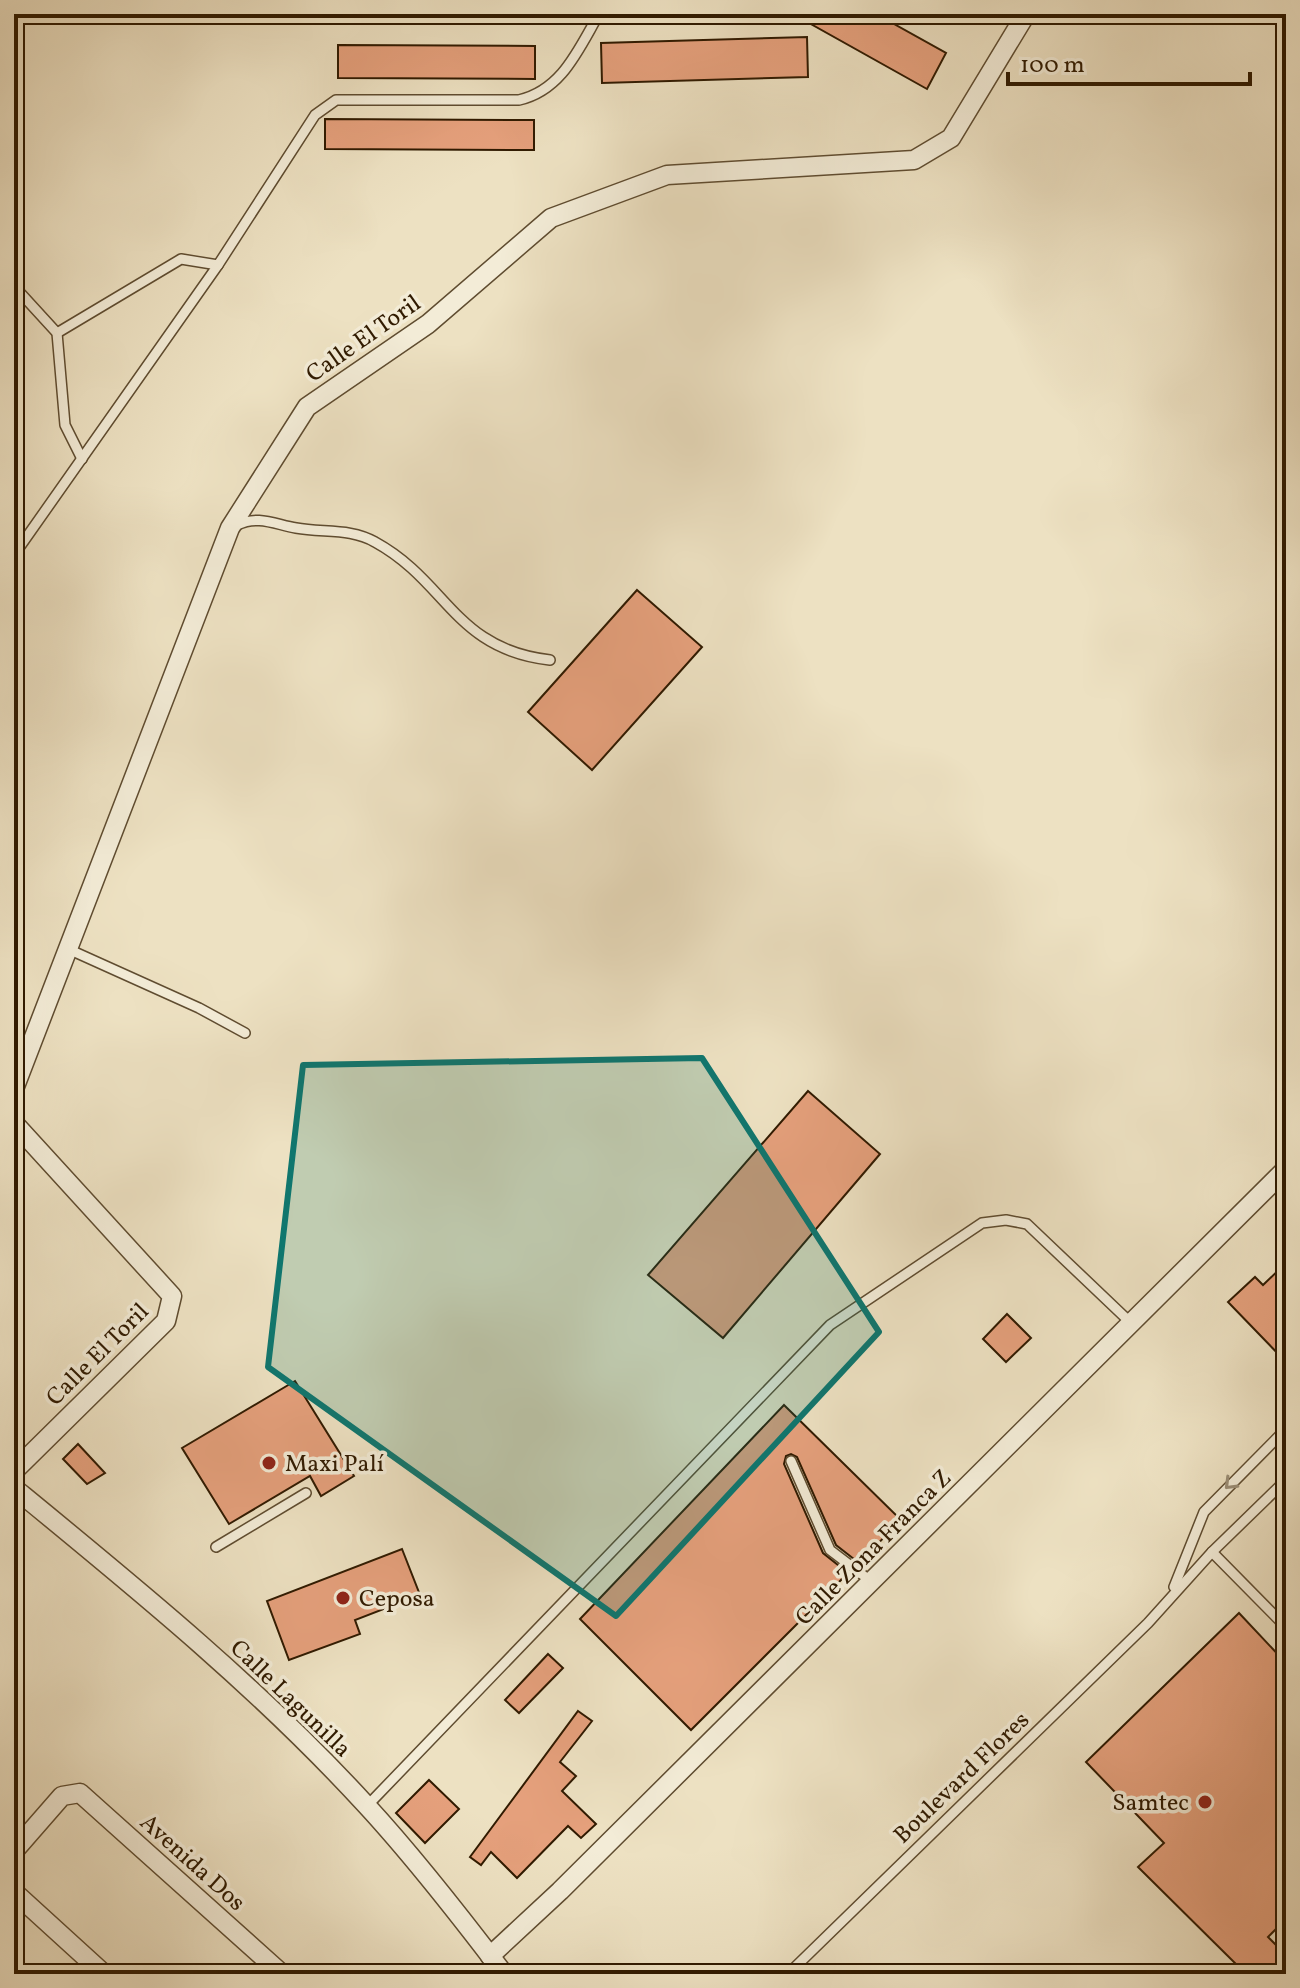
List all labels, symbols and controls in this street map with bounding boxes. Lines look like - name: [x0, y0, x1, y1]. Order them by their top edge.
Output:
- scale bar: [1008, 36, 1250, 86]
- text: 100 m: [1020, 49, 1085, 83]
- street label: Calle El Toril: [300, 287, 429, 392]
- street label: Calle El Toril: [39, 1296, 158, 1415]
- place label: Maxi Palí: [285, 1448, 384, 1482]
- marker: Maxi Palí: [260, 1454, 278, 1472]
- street label: Calle Zona Franca Z: [789, 1463, 960, 1634]
- one-way arrow: [1225, 1475, 1240, 1489]
- place label: Ceposa: [359, 1583, 435, 1617]
- marker: Ceposa: [334, 1589, 352, 1607]
- street label: Calle Lagunilla: [221, 1633, 358, 1766]
- street label: Boulevard Flores: [887, 1704, 1038, 1852]
- place label: Samtec: [1112, 1787, 1189, 1821]
- marker: Samtec: [1196, 1793, 1214, 1811]
- street label: Avenida Dos: [131, 1807, 252, 1920]

